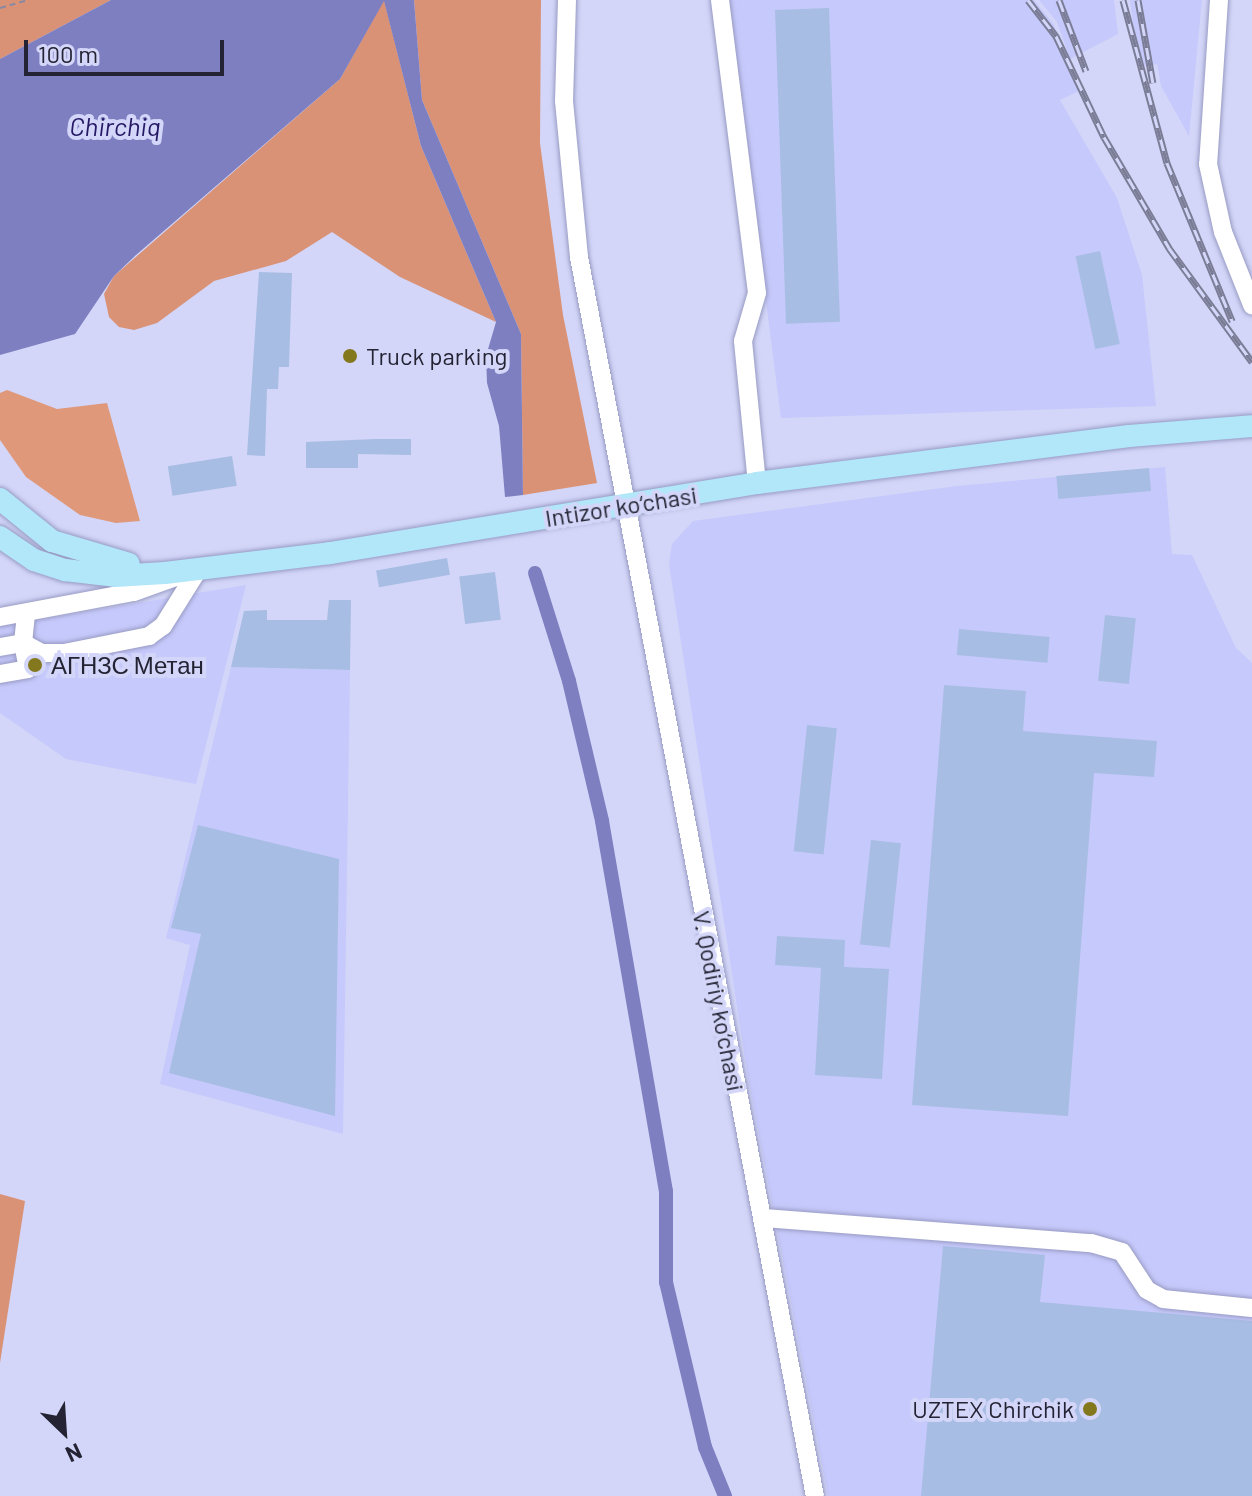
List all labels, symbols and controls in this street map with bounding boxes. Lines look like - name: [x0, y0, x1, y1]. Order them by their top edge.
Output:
- scale bar: [28, 24, 228, 74]
- text: 100 m: [38, 39, 98, 68]
- water label: Chirchiq: [69, 110, 161, 142]
- place label: Truck parking: [366, 342, 507, 370]
- marker: Truck parking: [341, 347, 359, 365]
- street label: Intizor ko‘chasi: [543, 480, 699, 532]
- place label: АГНЗС Метан: [51, 651, 204, 679]
- marker: АГНЗС Метан: [26, 656, 44, 674]
- street label: V. Qodiriy ko‘chasi: [687, 908, 751, 1094]
- north arrow: [24, 1392, 104, 1472]
- place label: UZTEX Chirchik: [912, 1395, 1074, 1423]
- marker: UZTEX Chirchik: [1081, 1400, 1099, 1418]
- text: N: [62, 1439, 86, 1469]

